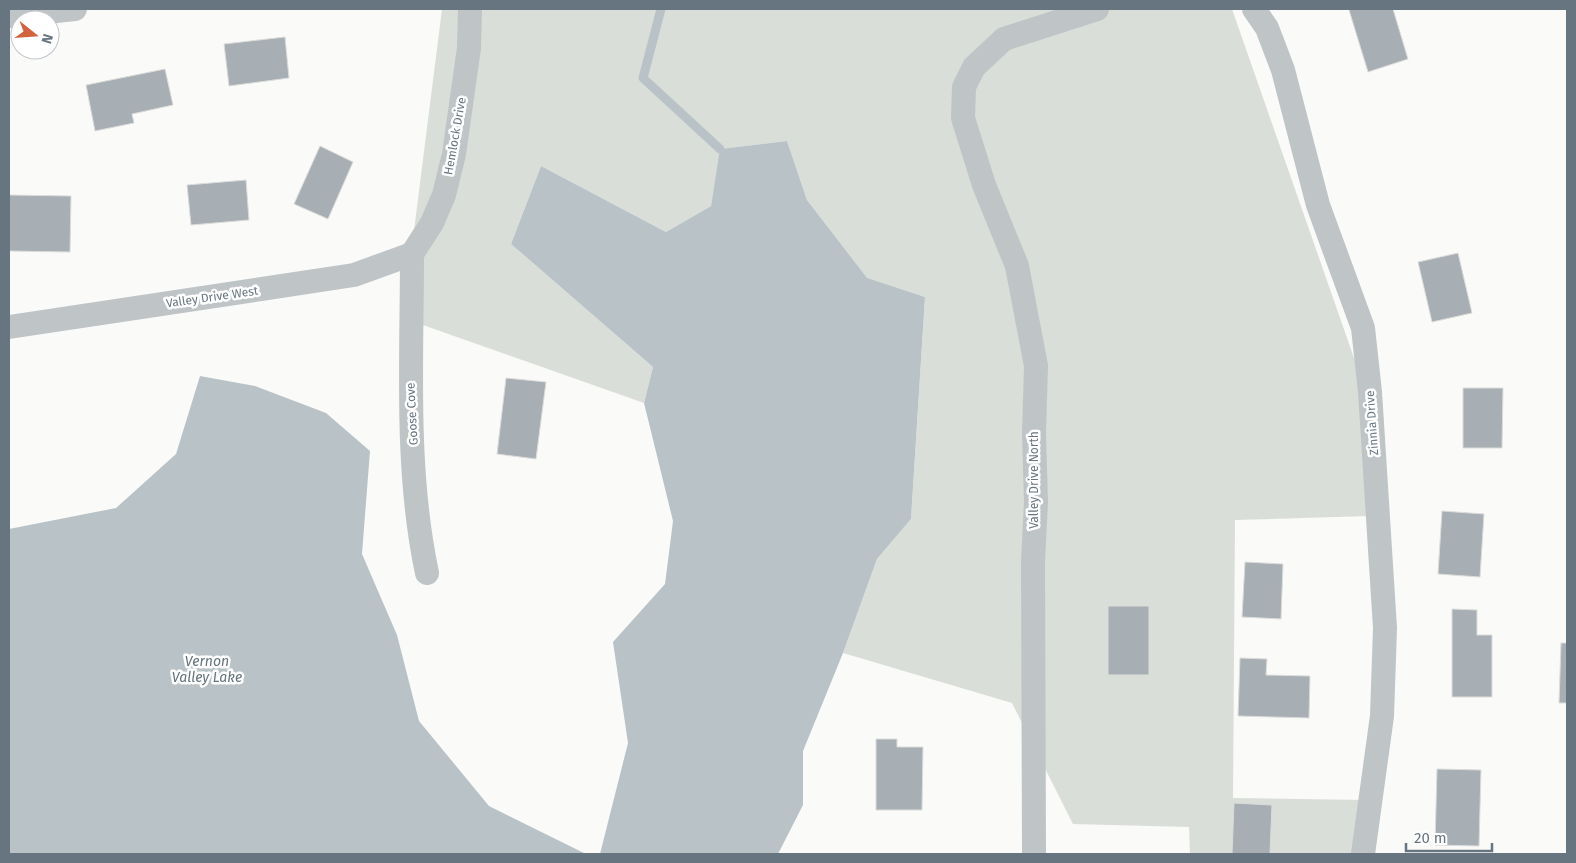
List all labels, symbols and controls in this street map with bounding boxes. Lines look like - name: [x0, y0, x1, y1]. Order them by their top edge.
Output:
- north arrow: [10, 10, 60, 60]
- text: N: [37, 32, 56, 46]
- street label: Hemlock Drive: [441, 96, 469, 176]
- street label: Valley Drive West: [165, 284, 260, 310]
- street label: Goose Cove: [403, 382, 421, 446]
- street label: Zinnia Drive: [1363, 390, 1381, 456]
- street label: Valley Drive North: [1027, 431, 1041, 529]
- water label: Vernon Valley Lake: [172, 653, 242, 686]
- scale bar: [1406, 820, 1492, 852]
- text: 20 m: [1414, 829, 1447, 847]

